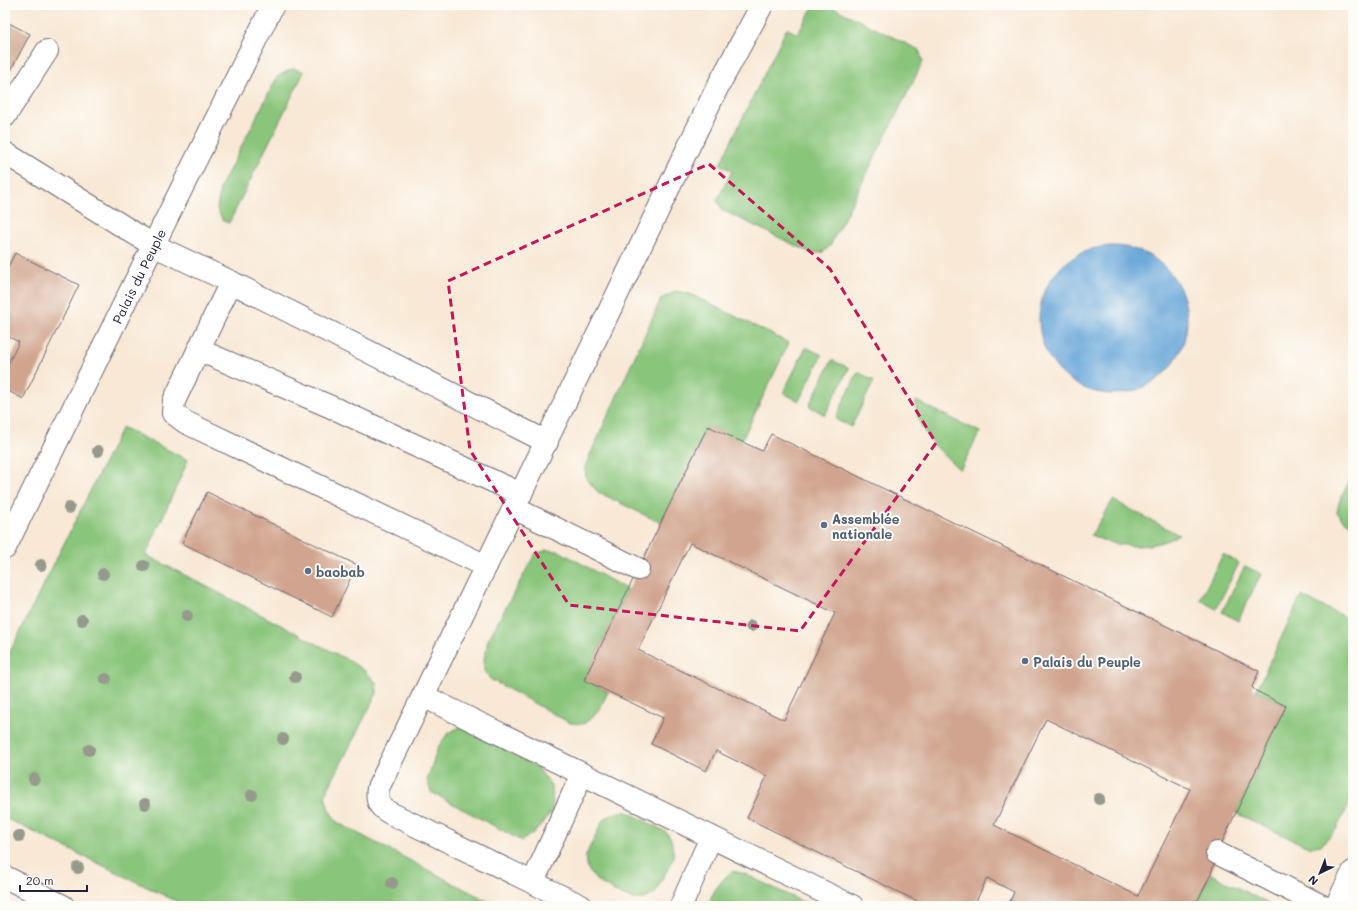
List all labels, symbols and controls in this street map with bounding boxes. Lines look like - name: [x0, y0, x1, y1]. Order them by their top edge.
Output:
- street label: Palais du Peuple: [107, 225, 169, 326]
- place label: Assemblée nationale: [832, 510, 900, 542]
- marker: Assemblée nationale: [819, 520, 829, 530]
- place label: baobab: [316, 563, 365, 580]
- marker: baobab: [303, 566, 313, 576]
- place label: Palais du Peuple: [1033, 653, 1141, 670]
- marker: Palais du Peuple: [1020, 656, 1030, 666]
- north arrow: [1300, 853, 1340, 893]
- scale bar: [20, 867, 87, 893]
- text: 20 m: [26, 872, 54, 888]
- text: N: [1305, 872, 1321, 889]

